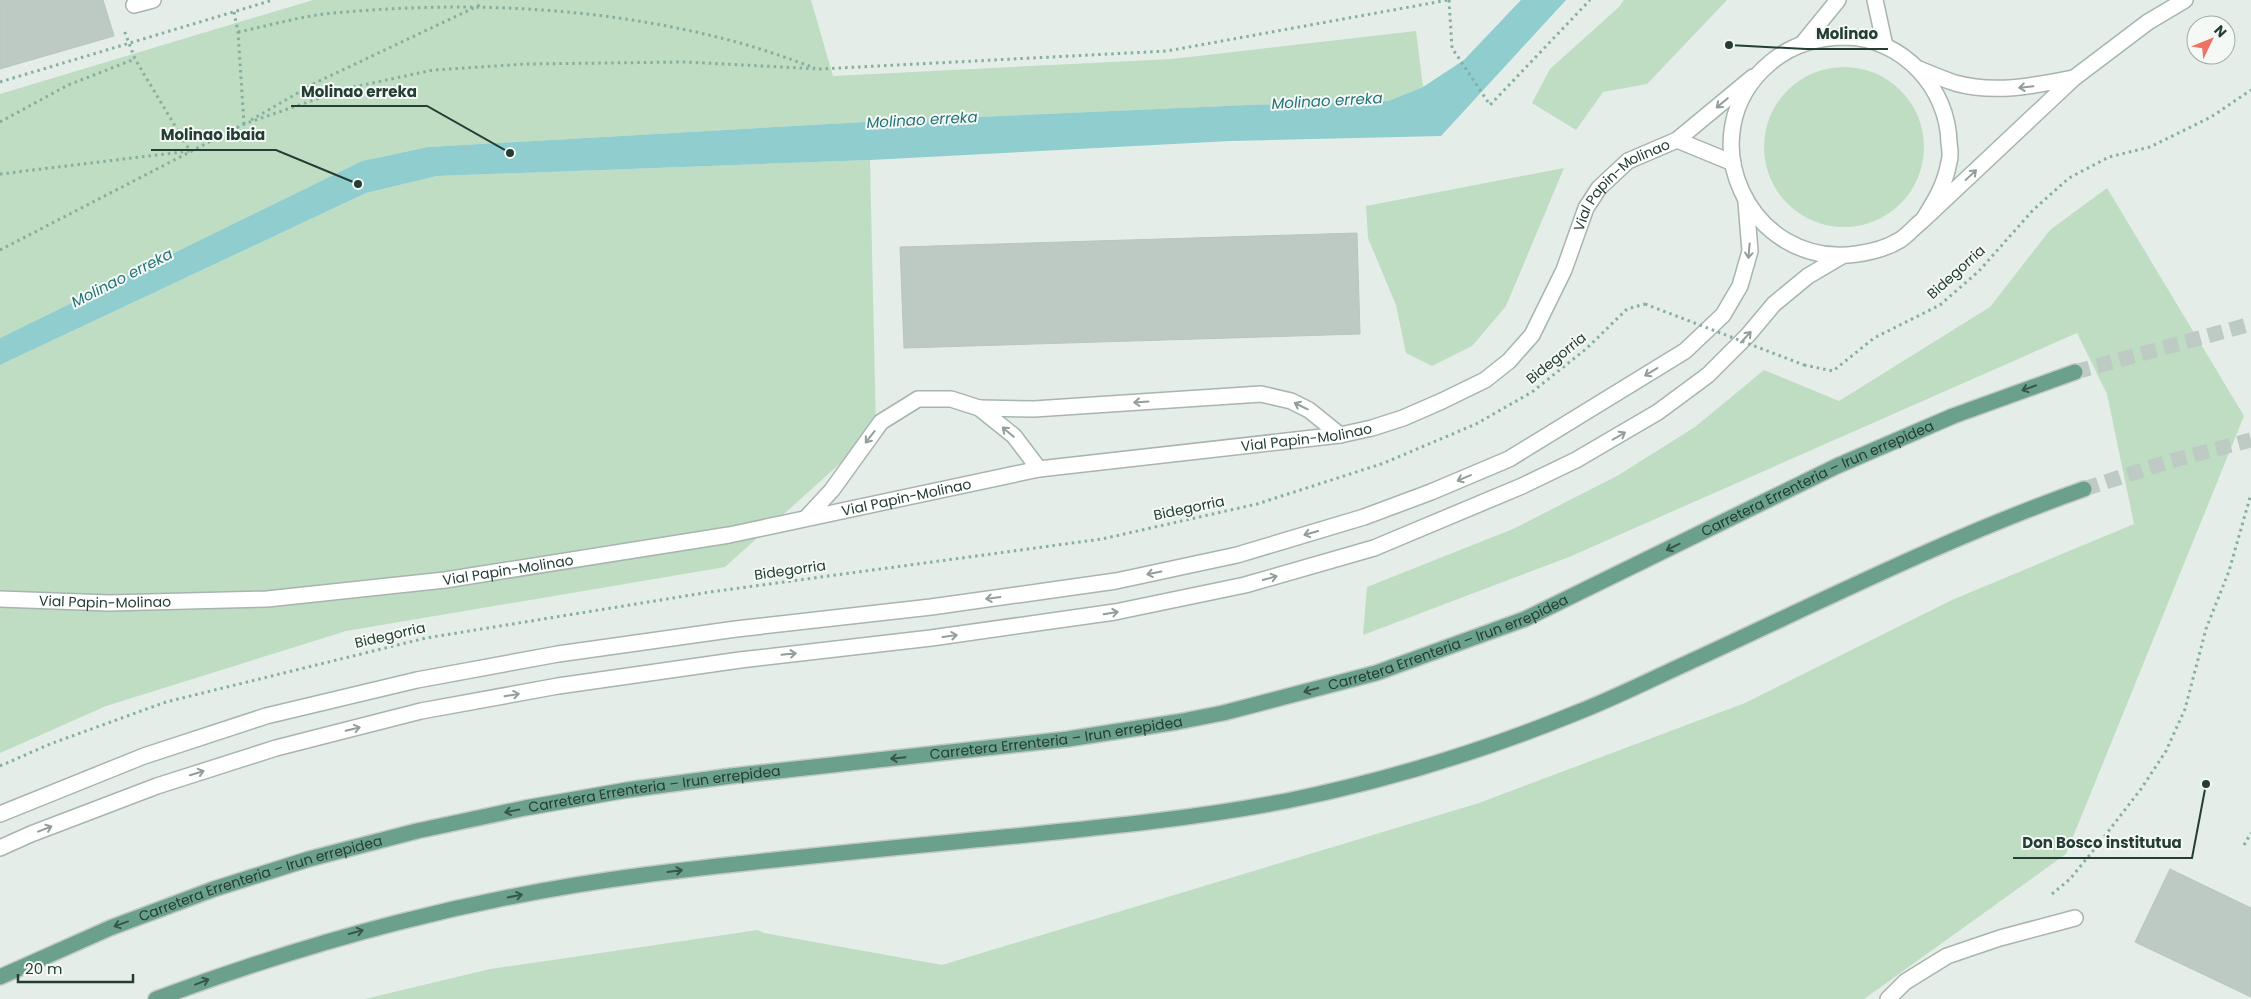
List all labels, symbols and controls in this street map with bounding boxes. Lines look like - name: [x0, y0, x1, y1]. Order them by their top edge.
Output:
- north arrow: [2186, 15, 2236, 65]
- callout: Molinao: [1806, 19, 1888, 49]
- text: N: [2210, 20, 2231, 42]
- text: Molinao: [1816, 23, 1878, 44]
- callout: Molinao erreka: [291, 76, 427, 106]
- text: Molinao erreka: [301, 81, 417, 102]
- one-way arrow: [2019, 82, 2035, 92]
- water label: Molinao erreka: [1271, 87, 1383, 114]
- one-way arrow: [1716, 97, 1729, 108]
- water label: Molinao erreka: [866, 106, 978, 133]
- callout: Molinao ibaia: [151, 120, 276, 150]
- text: Molinao ibaia: [161, 124, 265, 145]
- street label: Vial Papin-Molinao: [1569, 134, 1673, 234]
- one-way arrow: [1965, 169, 1977, 181]
- street label: Bidegorria: [1923, 240, 1989, 304]
- one-way arrow: [1744, 242, 1753, 258]
- water label: Molinao erreka: [67, 243, 176, 312]
- street label: Bidegorria: [1522, 328, 1590, 388]
- one-way arrow: [1740, 330, 1752, 343]
- one-way arrow: [1644, 367, 1658, 377]
- one-way arrow: [2022, 384, 2037, 393]
- one-way arrow: [1133, 397, 1149, 407]
- one-way arrow: [1294, 401, 1309, 410]
- street label: Carretera Errenteria – Irun errepidea: [1698, 415, 1937, 541]
- street label: Vial Papin-Molinao: [1240, 418, 1374, 456]
- one-way arrow: [1002, 426, 1015, 437]
- one-way arrow: [864, 430, 875, 443]
- one-way arrow: [1611, 431, 1625, 441]
- street label: Vial Papin-Molinao: [840, 474, 973, 521]
- one-way arrow: [1457, 474, 1472, 484]
- street label: Bidegorria: [1152, 491, 1226, 525]
- one-way arrow: [1304, 528, 1320, 538]
- one-way arrow: [1666, 543, 1681, 552]
- street label: Vial Papin-Molinao: [441, 550, 575, 590]
- street label: Bidegorria: [753, 555, 827, 585]
- one-way arrow: [1146, 569, 1162, 578]
- one-way arrow: [1262, 573, 1278, 583]
- street label: Carretera Errenteria – Irun errepidea: [1326, 589, 1572, 695]
- street label: Vial Papin-Molinao: [39, 590, 171, 613]
- one-way arrow: [986, 593, 1002, 603]
- one-way arrow: [1103, 607, 1119, 617]
- street label: Bidegorria: [353, 617, 427, 653]
- one-way arrow: [942, 630, 958, 640]
- one-way arrow: [781, 649, 797, 659]
- one-way arrow: [1304, 686, 1320, 695]
- one-way arrow: [504, 689, 520, 699]
- street label: Carretera Errenteria – Irun errepidea: [929, 711, 1184, 764]
- one-way arrow: [345, 723, 361, 733]
- one-way arrow: [890, 753, 906, 763]
- street label: Carretera Errenteria – Irun errepidea: [527, 761, 782, 817]
- one-way arrow: [189, 768, 205, 777]
- one-way arrow: [504, 807, 520, 816]
- one-way arrow: [37, 823, 52, 832]
- callout: Don Bosco institutua: [2013, 828, 2192, 858]
- street label: Carretera Errenteria – Irun errepidea: [136, 830, 384, 926]
- text: Don Bosco institutua: [2022, 832, 2182, 853]
- one-way arrow: [667, 866, 683, 876]
- one-way arrow: [506, 891, 522, 900]
- one-way arrow: [114, 920, 129, 929]
- one-way arrow: [348, 927, 364, 936]
- scale bar: [18, 952, 132, 984]
- text: 20 m: [25, 958, 63, 979]
- one-way arrow: [194, 977, 209, 986]

